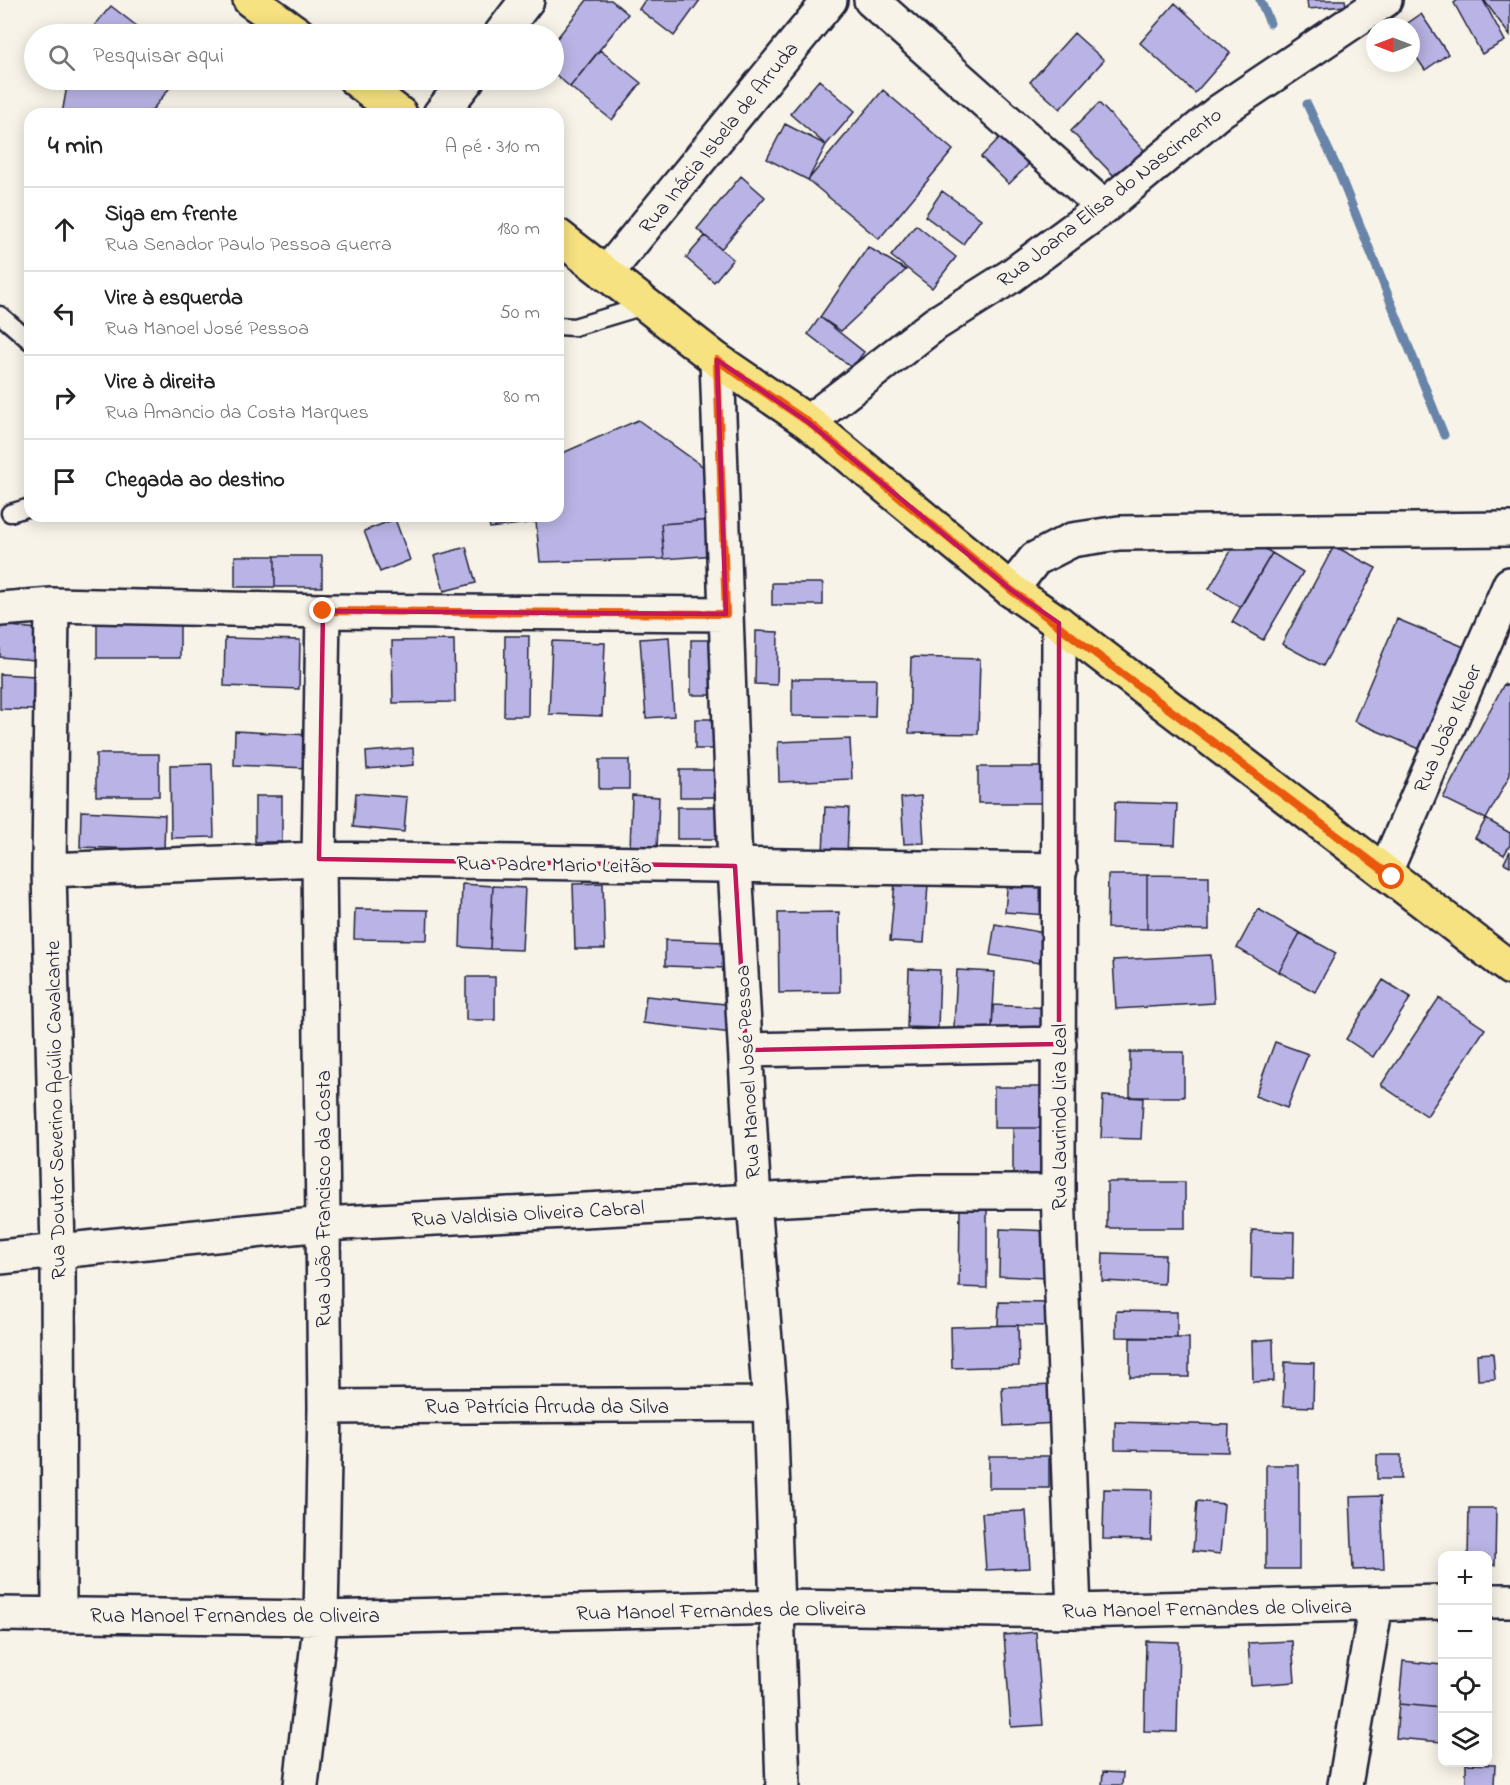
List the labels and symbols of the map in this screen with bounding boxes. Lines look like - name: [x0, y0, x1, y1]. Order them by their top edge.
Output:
- north arrow: [1366, 18, 1420, 72]
- street label: Rua Inácia Isbela de Arruda: [633, 36, 807, 241]
- street label: Rua Joana Elisa do Nascimento: [991, 101, 1229, 296]
- route end: [309, 597, 335, 623]
- street label: Rua João Kleber: [1407, 659, 1491, 798]
- street label: Rua Padre Mario Leitão: [456, 849, 652, 883]
- route start: [1378, 863, 1404, 889]
- street label: Rua Doutor Severino Apúlio Cavalcante: [39, 940, 75, 1280]
- street label: Rua Manoel José Pessoa: [728, 964, 770, 1180]
- street label: Rua Laurindo Lira Leal: [1046, 1024, 1076, 1210]
- street label: Rua João Francisco da Costa: [310, 1070, 340, 1328]
- street label: Rua Valdisia Oliveira Cabral: [411, 1194, 645, 1236]
- street label: Rua Patrícia Arruda da Silva: [425, 1393, 669, 1423]
- street label: Rua Manoel Fernandes de Oliveira: [1062, 1592, 1352, 1628]
- street label: Rua Manoel Fernandes de Oliveira: [576, 1594, 866, 1630]
- street label: Rua Manoel Fernandes de Oliveira: [90, 1602, 380, 1632]

